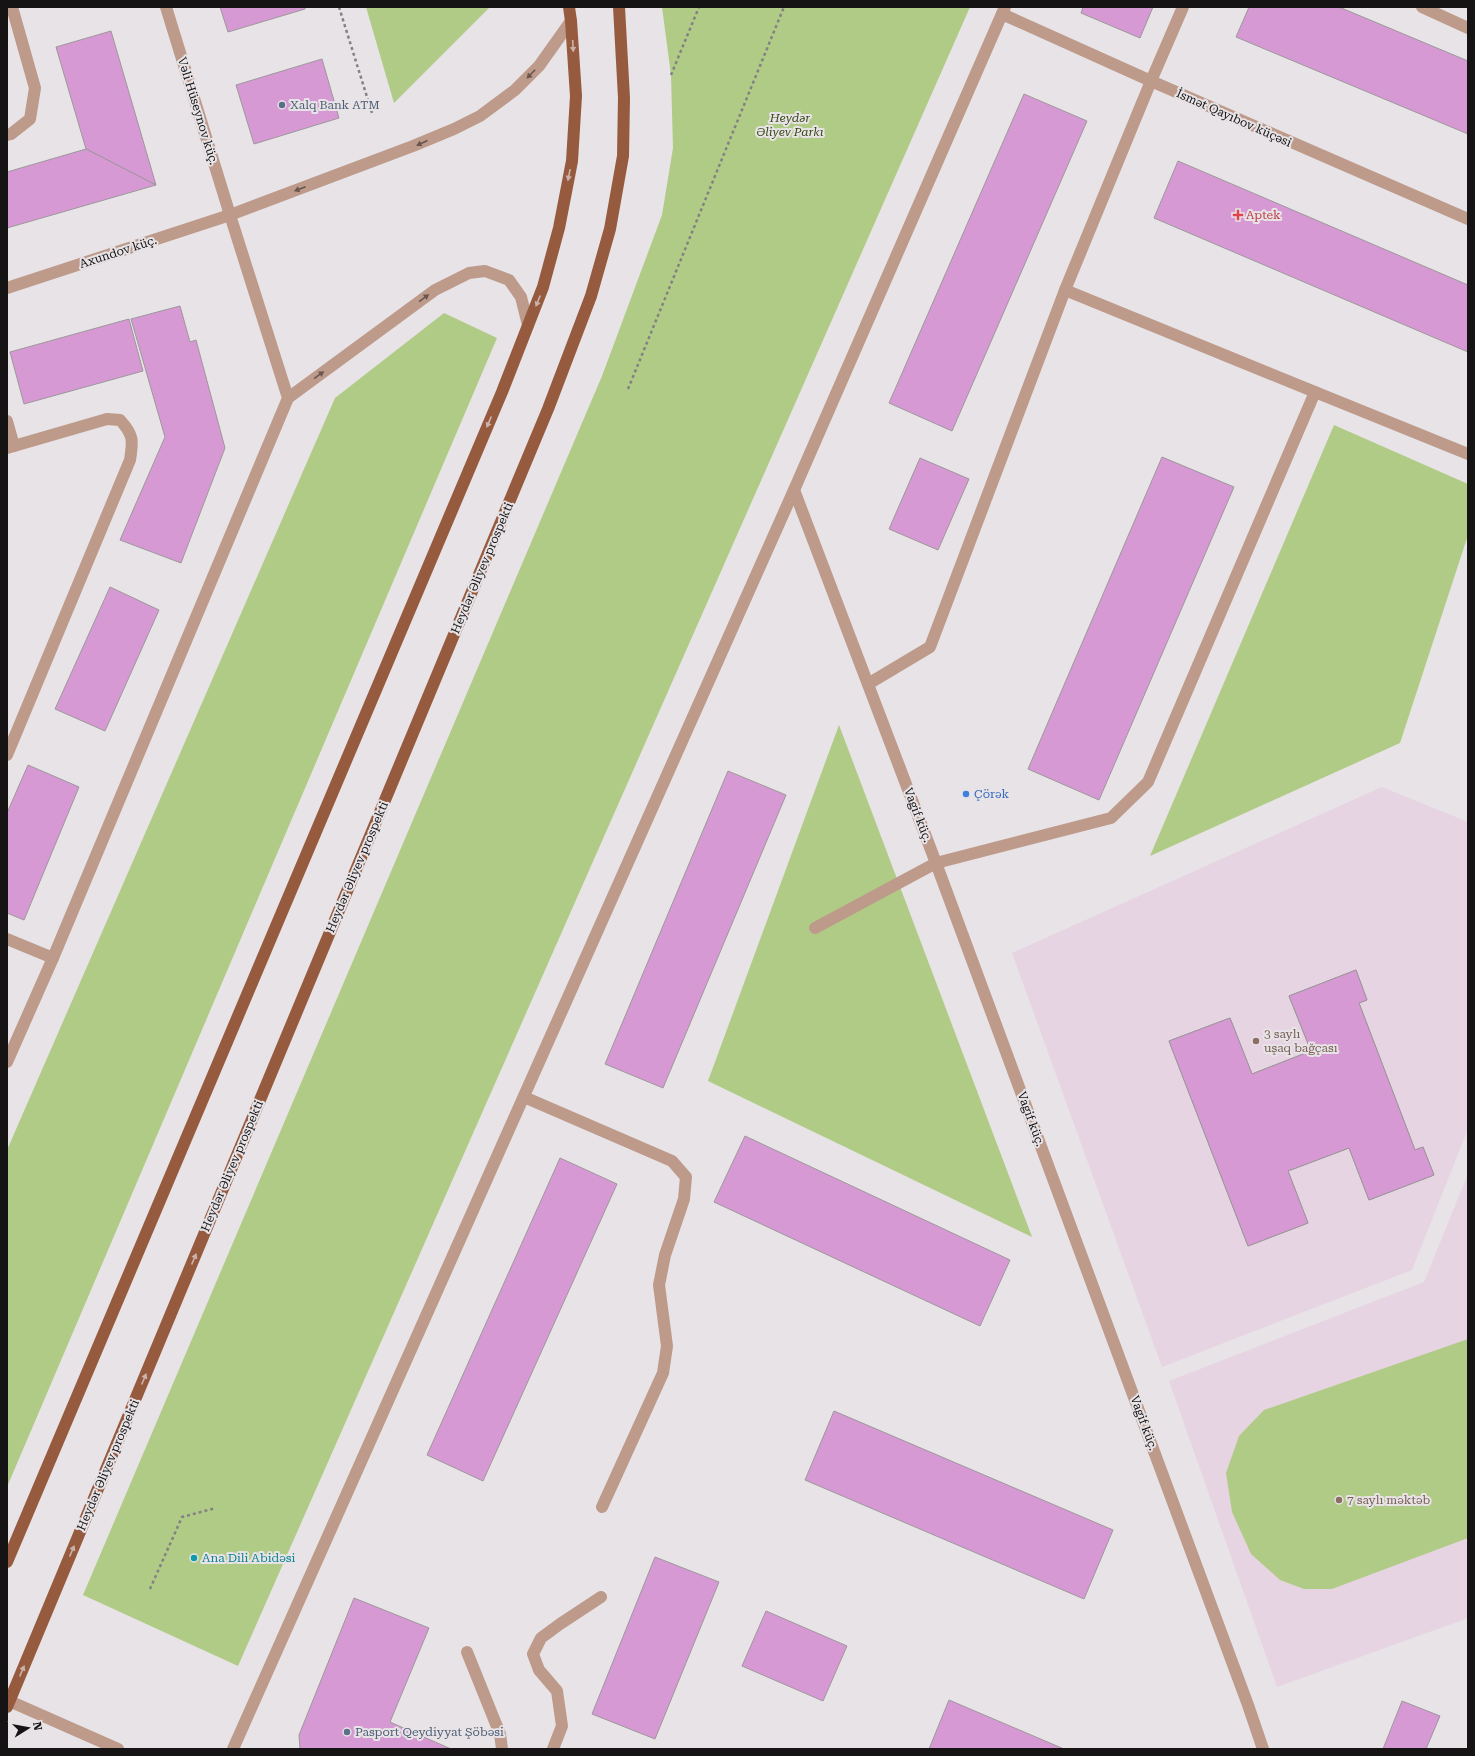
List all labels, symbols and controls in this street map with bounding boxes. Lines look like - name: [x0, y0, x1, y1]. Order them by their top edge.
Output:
- one-way arrow: [569, 40, 576, 52]
- street label: Vəli Hüseynov küç.: [175, 56, 221, 166]
- one-way arrow: [526, 69, 536, 79]
- street label: İsmət Qayıbov küçəsi: [1174, 86, 1294, 150]
- place label: Xalq Bank ATM: [290, 98, 380, 112]
- marker: Xalq Bank ATM: [277, 100, 287, 110]
- park label: Heydər Əliyev Parkı: [756, 111, 824, 139]
- one-way arrow: [416, 140, 427, 146]
- one-way arrow: [566, 169, 572, 181]
- one-way arrow: [294, 186, 306, 192]
- place label: Aptek: [1246, 208, 1281, 222]
- marker: Aptek: [1233, 210, 1243, 220]
- street label: Axundov küç.: [78, 233, 158, 271]
- one-way arrow: [419, 294, 429, 302]
- one-way arrow: [534, 296, 540, 308]
- one-way arrow: [314, 371, 325, 379]
- one-way arrow: [486, 416, 492, 427]
- street label: Heydər Əliyev prospekti: [448, 500, 516, 636]
- street label: Vagif küç.: [901, 786, 935, 844]
- place label: Çörək: [974, 787, 1010, 801]
- marker: Çörək: [961, 789, 971, 799]
- street label: Heydər Əliyev prospekti: [323, 799, 391, 935]
- place label: 3 saylı uşaq bağçası: [1264, 1027, 1338, 1055]
- marker: 3 saylı uşaq bağçası: [1251, 1036, 1261, 1046]
- street label: Vagif küç.: [1015, 1090, 1047, 1148]
- street label: Heydər Əliyev prospekti: [198, 1098, 266, 1234]
- one-way arrow: [191, 1253, 197, 1265]
- one-way arrow: [141, 1373, 147, 1385]
- street label: Vagif küç.: [1128, 1394, 1160, 1452]
- street label: Heydər Əliyev prospekti: [74, 1397, 142, 1533]
- place label: 7 saylı məktəb: [1347, 1493, 1430, 1507]
- marker: 7 saylı məktəb: [1334, 1495, 1344, 1505]
- one-way arrow: [69, 1546, 75, 1557]
- place label: Ana Dili Abidəsi: [202, 1551, 295, 1565]
- marker: Ana Dili Abidəsi: [189, 1553, 199, 1563]
- one-way arrow: [19, 1666, 25, 1677]
- north arrow: [8, 1708, 48, 1748]
- text: N: [30, 1721, 45, 1732]
- place label: Pasport Qeydiyyat Şöbəsi: [355, 1725, 504, 1739]
- marker: Pasport Qeydiyyat Şöbəsi: [342, 1727, 352, 1737]

